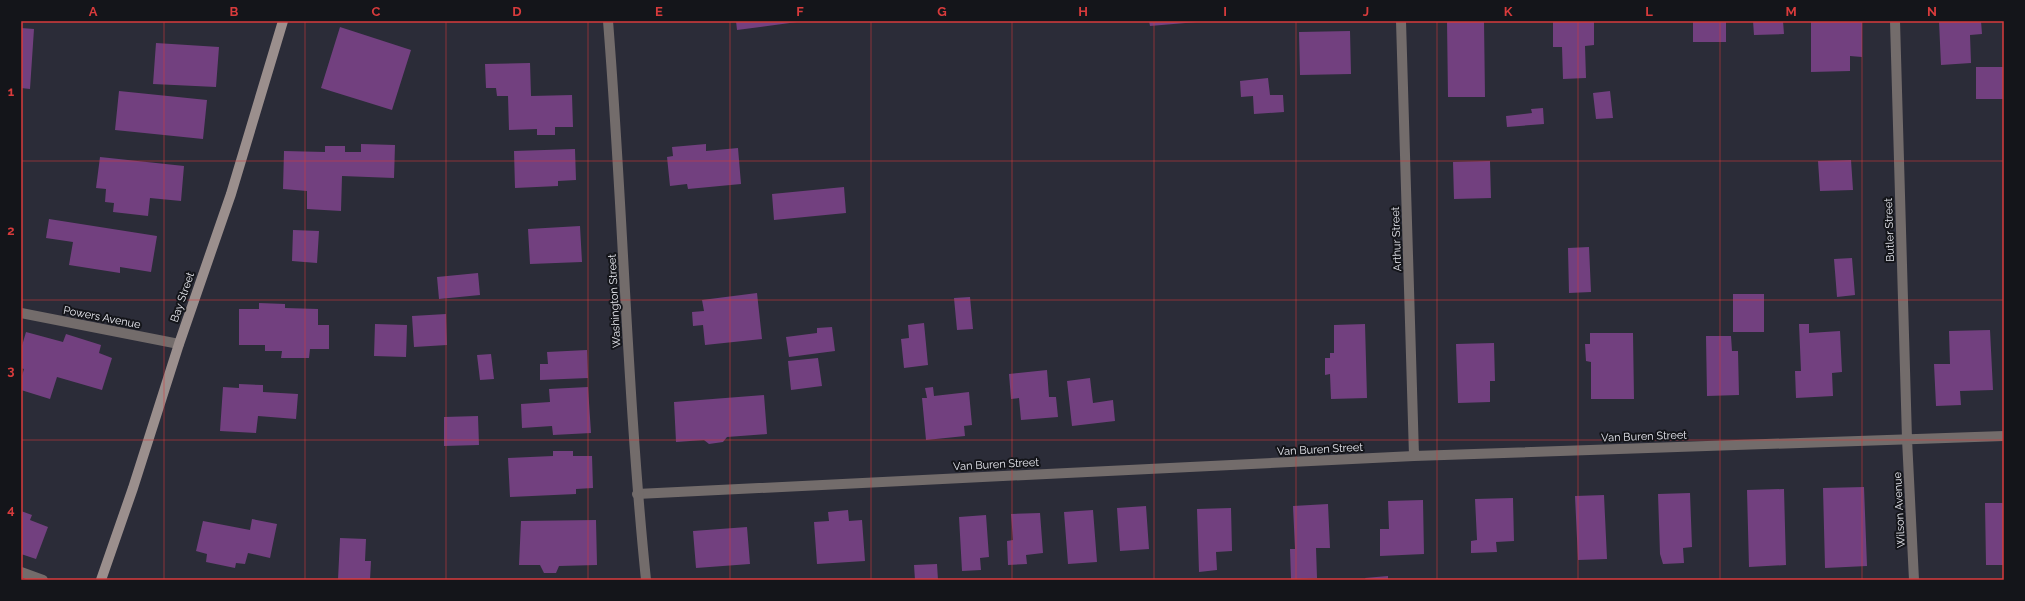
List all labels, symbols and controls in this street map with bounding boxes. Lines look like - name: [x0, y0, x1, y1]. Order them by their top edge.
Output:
- text: A: [89, 4, 98, 19]
- text: B: [230, 4, 239, 19]
- text: C: [372, 4, 381, 19]
- text: D: [512, 4, 522, 19]
- text: E: [655, 4, 663, 19]
- text: F: [796, 4, 804, 19]
- text: G: [937, 4, 947, 19]
- text: H: [1078, 4, 1088, 19]
- text: I: [1223, 4, 1227, 19]
- text: J: [1363, 4, 1369, 19]
- text: K: [1504, 4, 1513, 19]
- text: L: [1645, 4, 1653, 19]
- text: M: [1785, 4, 1797, 19]
- text: N: [1927, 4, 1937, 19]
- text: 1: [8, 84, 15, 99]
- street label: Butler Street: [1882, 198, 1897, 262]
- street label: Arthur Street: [1389, 206, 1404, 272]
- text: 2: [7, 223, 15, 238]
- street label: Washington Street: [606, 253, 623, 348]
- street label: Bay Street: [168, 270, 197, 324]
- street label: Powers Avenue: [62, 304, 142, 331]
- text: 3: [7, 363, 15, 378]
- street label: Van Buren Street: [1601, 428, 1687, 444]
- street label: Van Buren Street: [1277, 441, 1364, 458]
- street label: Van Buren Street: [953, 456, 1040, 473]
- street label: Wilson Avenue: [1891, 471, 1908, 548]
- text: 4: [7, 502, 15, 517]

